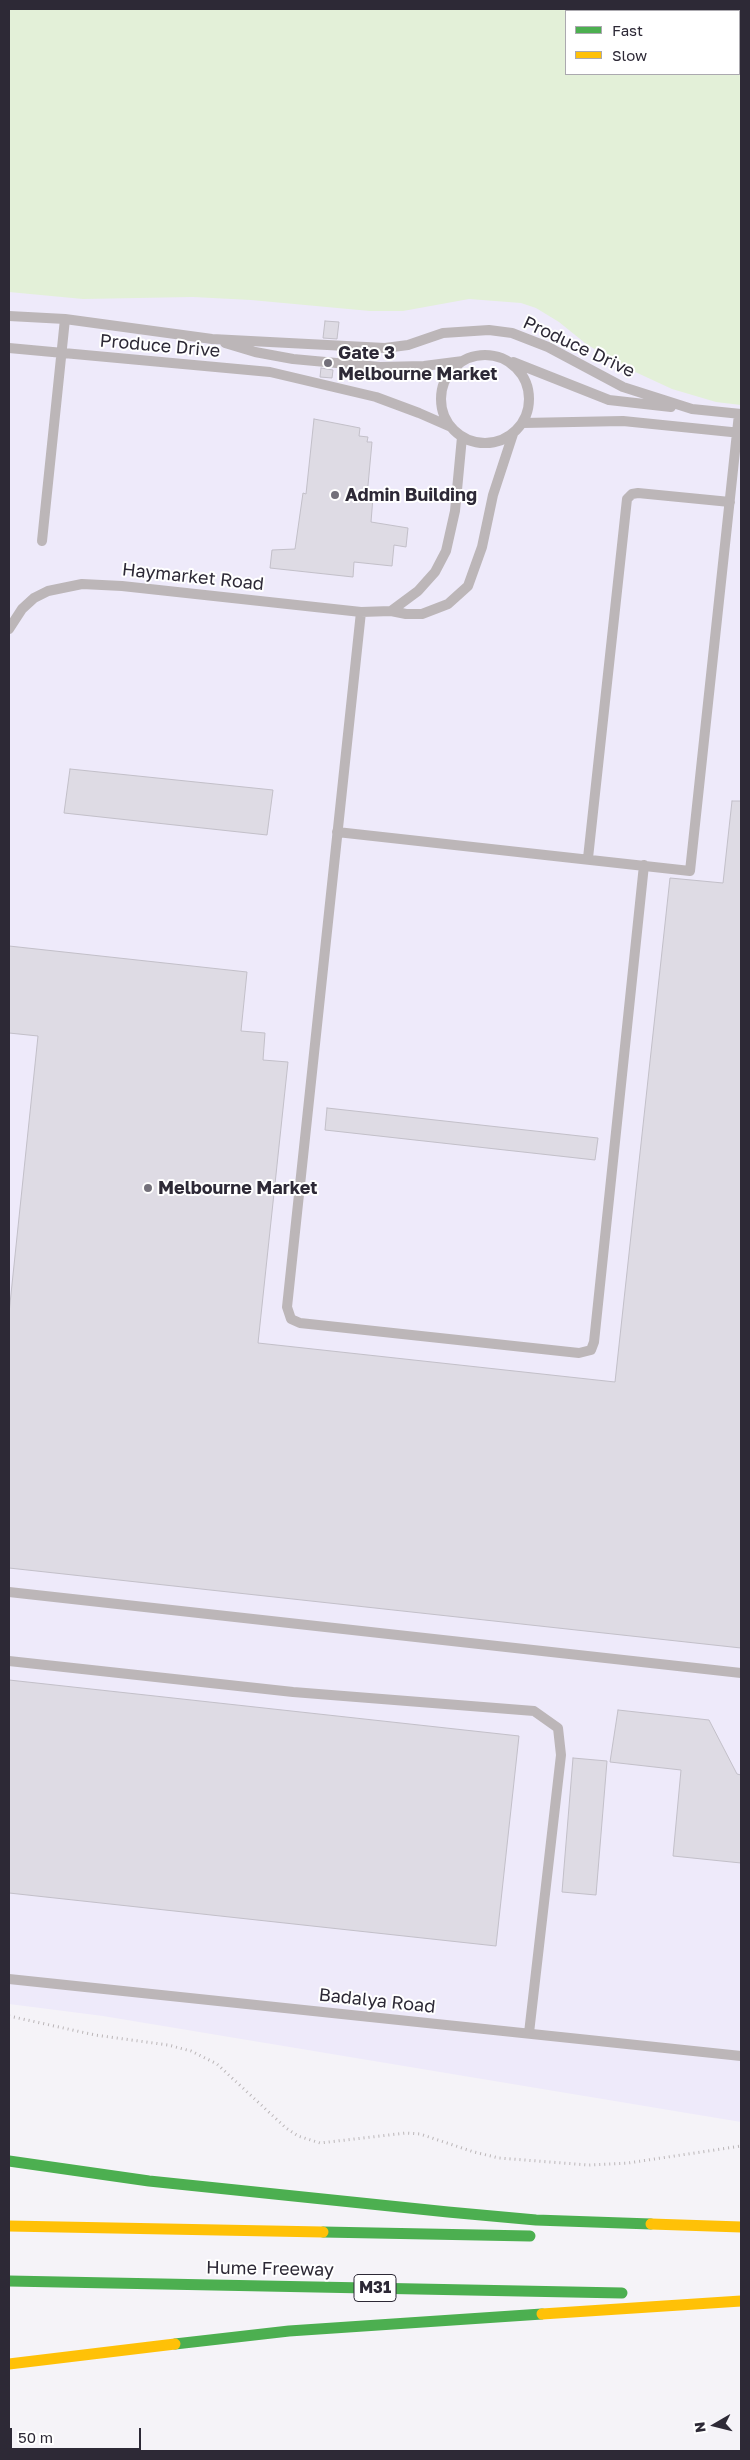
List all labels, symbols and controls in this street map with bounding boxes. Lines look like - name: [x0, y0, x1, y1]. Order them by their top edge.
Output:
- legend: [565, 10, 740, 75]
- text: Fast: [612, 21, 643, 39]
- text: Slow: [612, 46, 647, 64]
- street label: Produce Drive: [520, 312, 638, 382]
- street label: Produce Drive: [99, 330, 221, 362]
- place label: Gate 3 Melbourne Market: [338, 342, 498, 384]
- marker: Gate 3 Melbourne Market: [322, 357, 334, 369]
- place label: Admin Building: [345, 484, 477, 506]
- marker: Admin Building: [329, 489, 341, 501]
- street label: Haymarket Road: [121, 559, 265, 595]
- place label: Melbourne Market: [158, 1177, 318, 1199]
- marker: Melbourne Market: [142, 1182, 154, 1194]
- street label: Badalya Road: [318, 1984, 436, 2018]
- street label: Hume Freeway: [206, 2257, 334, 2281]
- road number: M31: [354, 2274, 396, 2302]
- north arrow: [690, 2400, 740, 2450]
- scale bar: [12, 2418, 144, 2450]
- text: N: [690, 2421, 709, 2434]
- text: 50 m: [18, 2428, 53, 2446]

